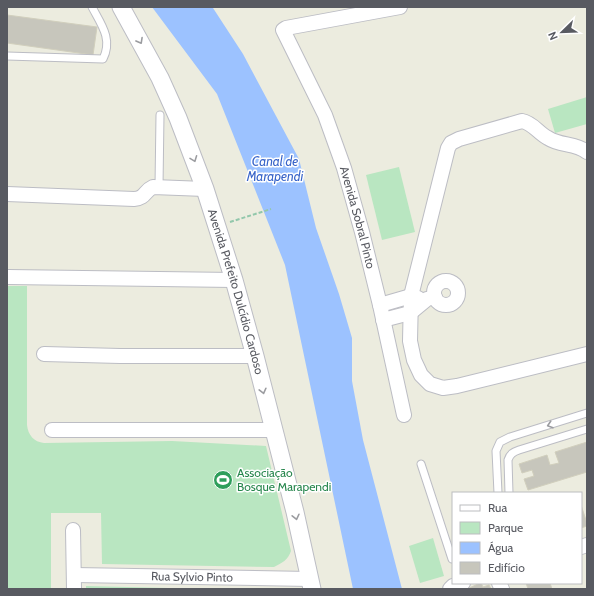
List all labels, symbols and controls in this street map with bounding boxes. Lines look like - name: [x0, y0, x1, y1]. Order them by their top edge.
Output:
- north arrow: [542, 12, 582, 52]
- text: N: [545, 30, 561, 42]
- one-way arrow: [135, 37, 142, 44]
- water label: Canal de Marapendi: [246, 153, 304, 184]
- one-way arrow: [189, 156, 197, 163]
- street label: Avenida Sobral Pinto: [337, 165, 379, 270]
- street label: Avenida Prefeito Dulcídio Cardoso: [205, 207, 267, 376]
- one-way arrow: [259, 388, 267, 394]
- one-way arrow: [547, 420, 554, 429]
- place label: Associação Bosque Marapendi: [237, 465, 331, 494]
- sports icon: Associação Bosque Marapendi: [212, 469, 234, 491]
- legend: [452, 492, 582, 584]
- text: Rua: [488, 500, 507, 515]
- one-way arrow: [292, 513, 300, 520]
- text: Parque: [488, 520, 523, 535]
- text: Água: [488, 540, 514, 555]
- text: Edifício: [488, 560, 525, 575]
- street label: Rua Sylvio Pinto: [151, 568, 233, 585]

